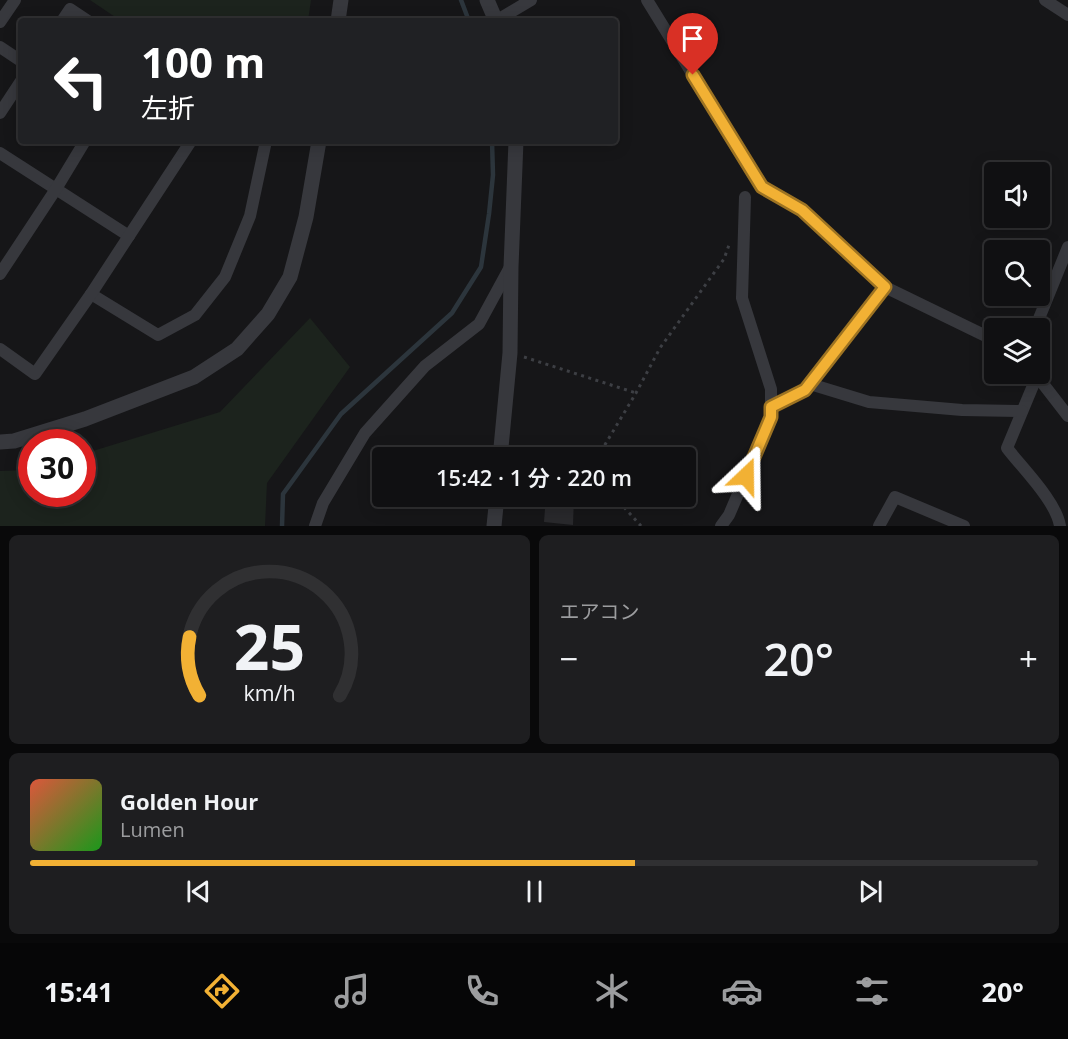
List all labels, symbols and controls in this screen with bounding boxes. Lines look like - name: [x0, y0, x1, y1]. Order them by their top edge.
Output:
- pin: [667, 13, 718, 75]
- icon: arrive: [676, 22, 709, 55]
- text: 100 m: [141, 33, 265, 90]
- icon: left: [42, 42, 120, 120]
- text: 左折: [141, 89, 195, 126]
- map controls: [984, 162, 1050, 384]
- button: sound: [984, 162, 1050, 228]
- button: search: [984, 240, 1050, 306]
- button: layers: [984, 318, 1050, 384]
- speed limit sign: 30: [18, 429, 96, 507]
- position arrow: [714, 444, 778, 508]
- text: 15:42 · 1 分 · 220 m: [436, 462, 632, 492]
- text: エアコン: [560, 598, 640, 625]
- text: 25: [234, 603, 305, 688]
- text: 20°: [763, 628, 834, 689]
- text: −: [560, 636, 578, 681]
- text: +: [1019, 636, 1038, 681]
- text: km/h: [243, 679, 295, 708]
- text: Golden Hour: [120, 786, 258, 816]
- text: Lumen: [120, 816, 185, 843]
- icon: previous: [182, 875, 215, 908]
- icon: pause: [518, 875, 551, 908]
- icon: next: [854, 875, 887, 908]
- icon: directions: [201, 970, 243, 1012]
- icon: music: [331, 970, 373, 1012]
- icon: phone: [461, 970, 503, 1012]
- icon: climate: [591, 970, 633, 1012]
- icon: car: [721, 970, 763, 1012]
- icon: filters: [851, 970, 893, 1012]
- text: 15:41: [44, 973, 113, 1010]
- text: 20°: [981, 973, 1024, 1010]

